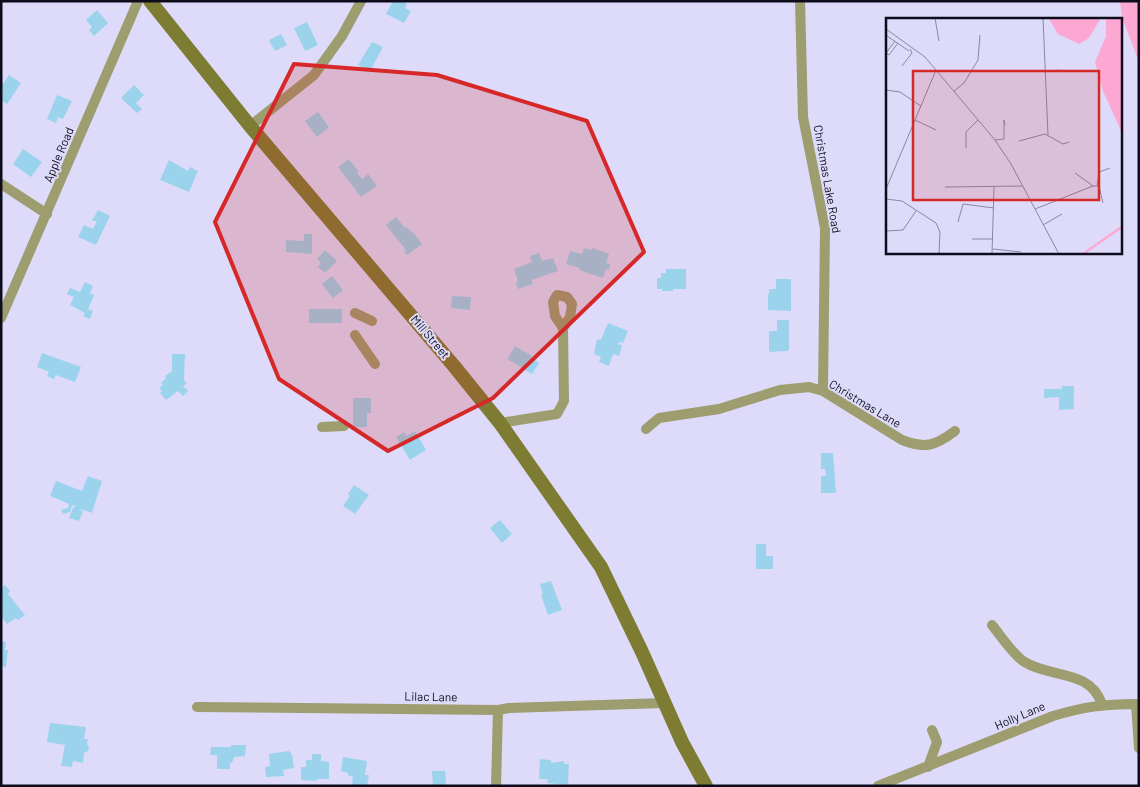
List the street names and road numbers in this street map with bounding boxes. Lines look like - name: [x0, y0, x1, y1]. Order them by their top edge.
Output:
- street label: Christmas Lake Road: [812, 124, 844, 234]
- street label: Apple Road: [40, 125, 76, 184]
- street label: Mill Street: [409, 312, 453, 361]
- street label: Christmas Lane: [827, 376, 904, 430]
- street label: Lilac Lane: [404, 689, 458, 703]
- street label: Holly Lane: [992, 698, 1047, 732]

